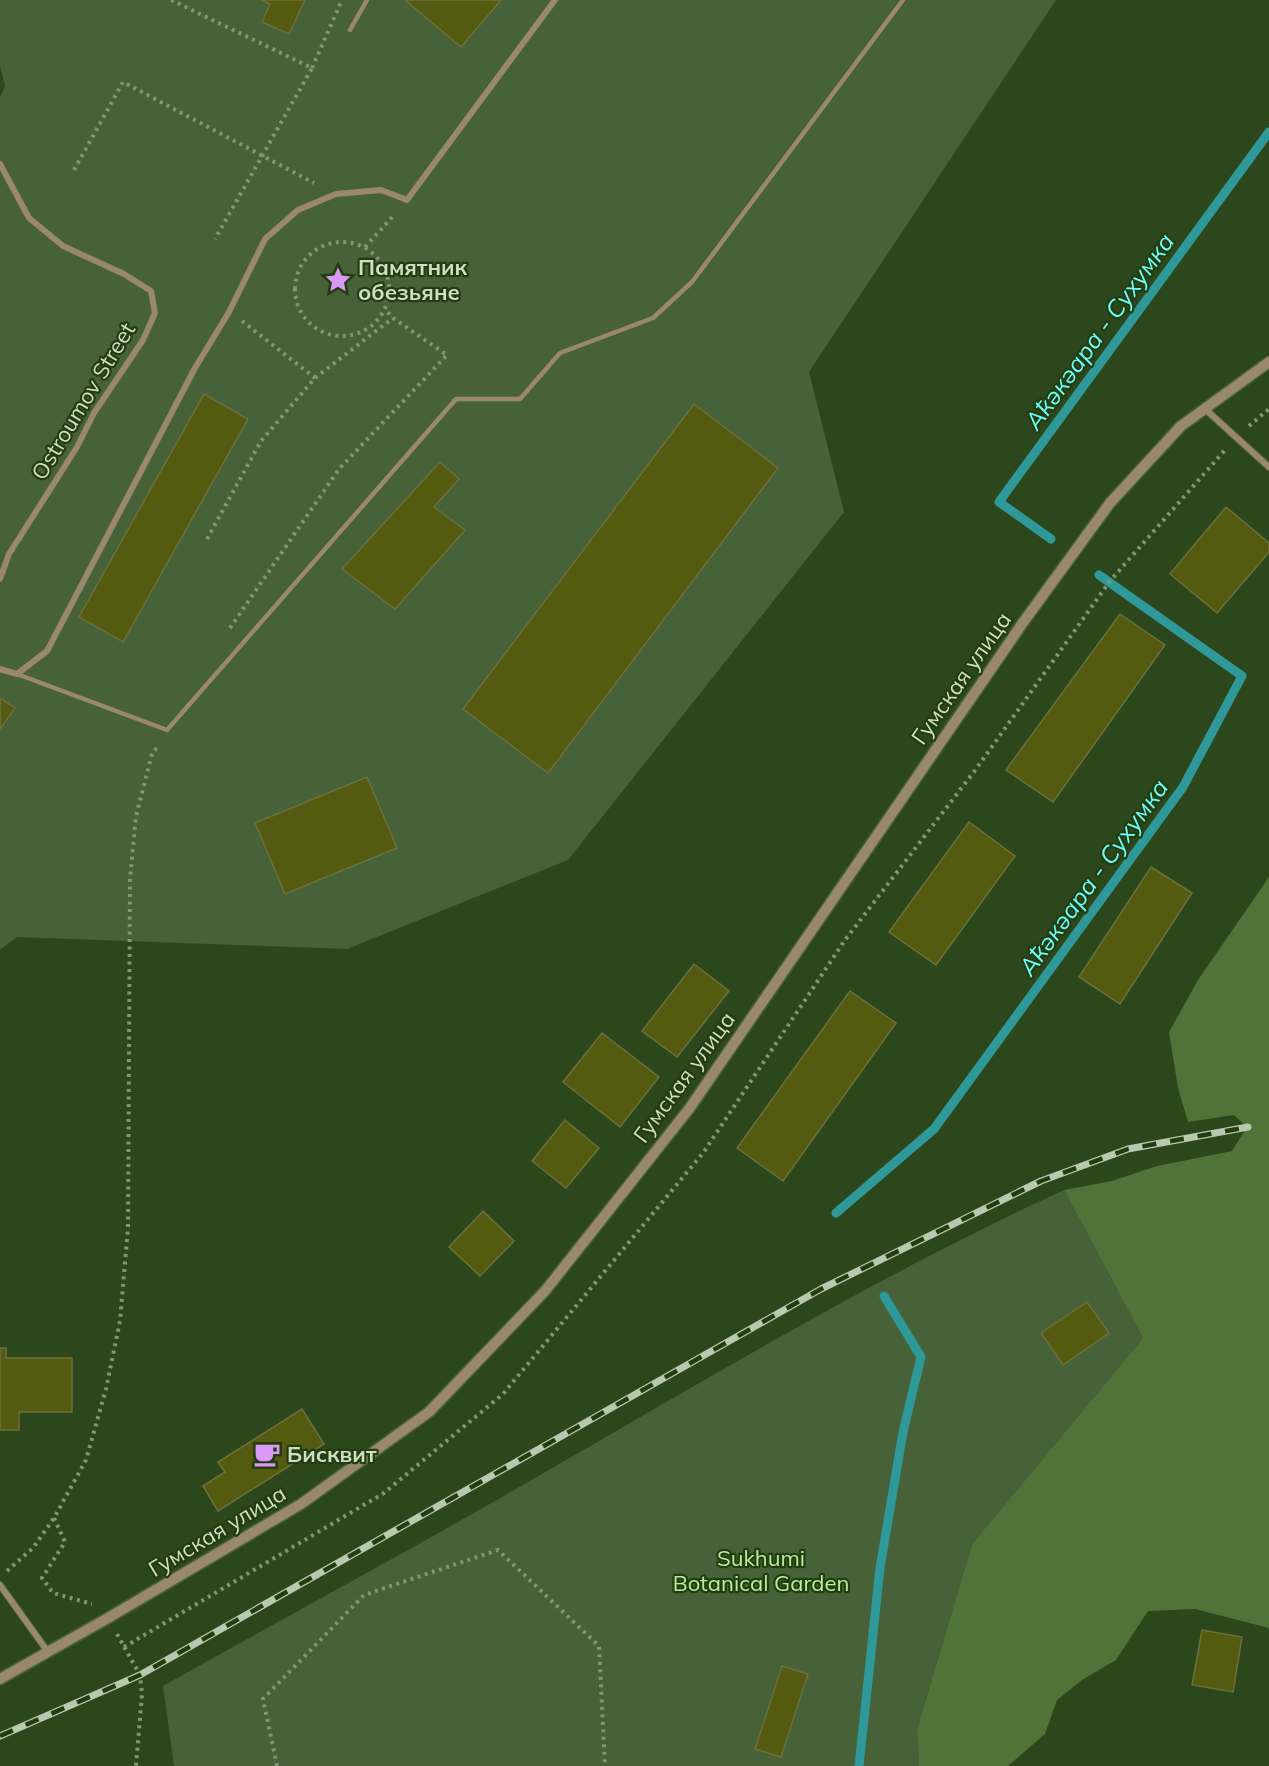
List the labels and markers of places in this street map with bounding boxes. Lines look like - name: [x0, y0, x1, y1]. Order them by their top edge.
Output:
- place label: Памятник обезьяне: [358, 253, 468, 306]
- place icon: Памятник обезьяне: [323, 265, 353, 295]
- cafe icon: Бисквит: [252, 1439, 282, 1469]
- place label: Бисквит: [287, 1440, 377, 1468]

